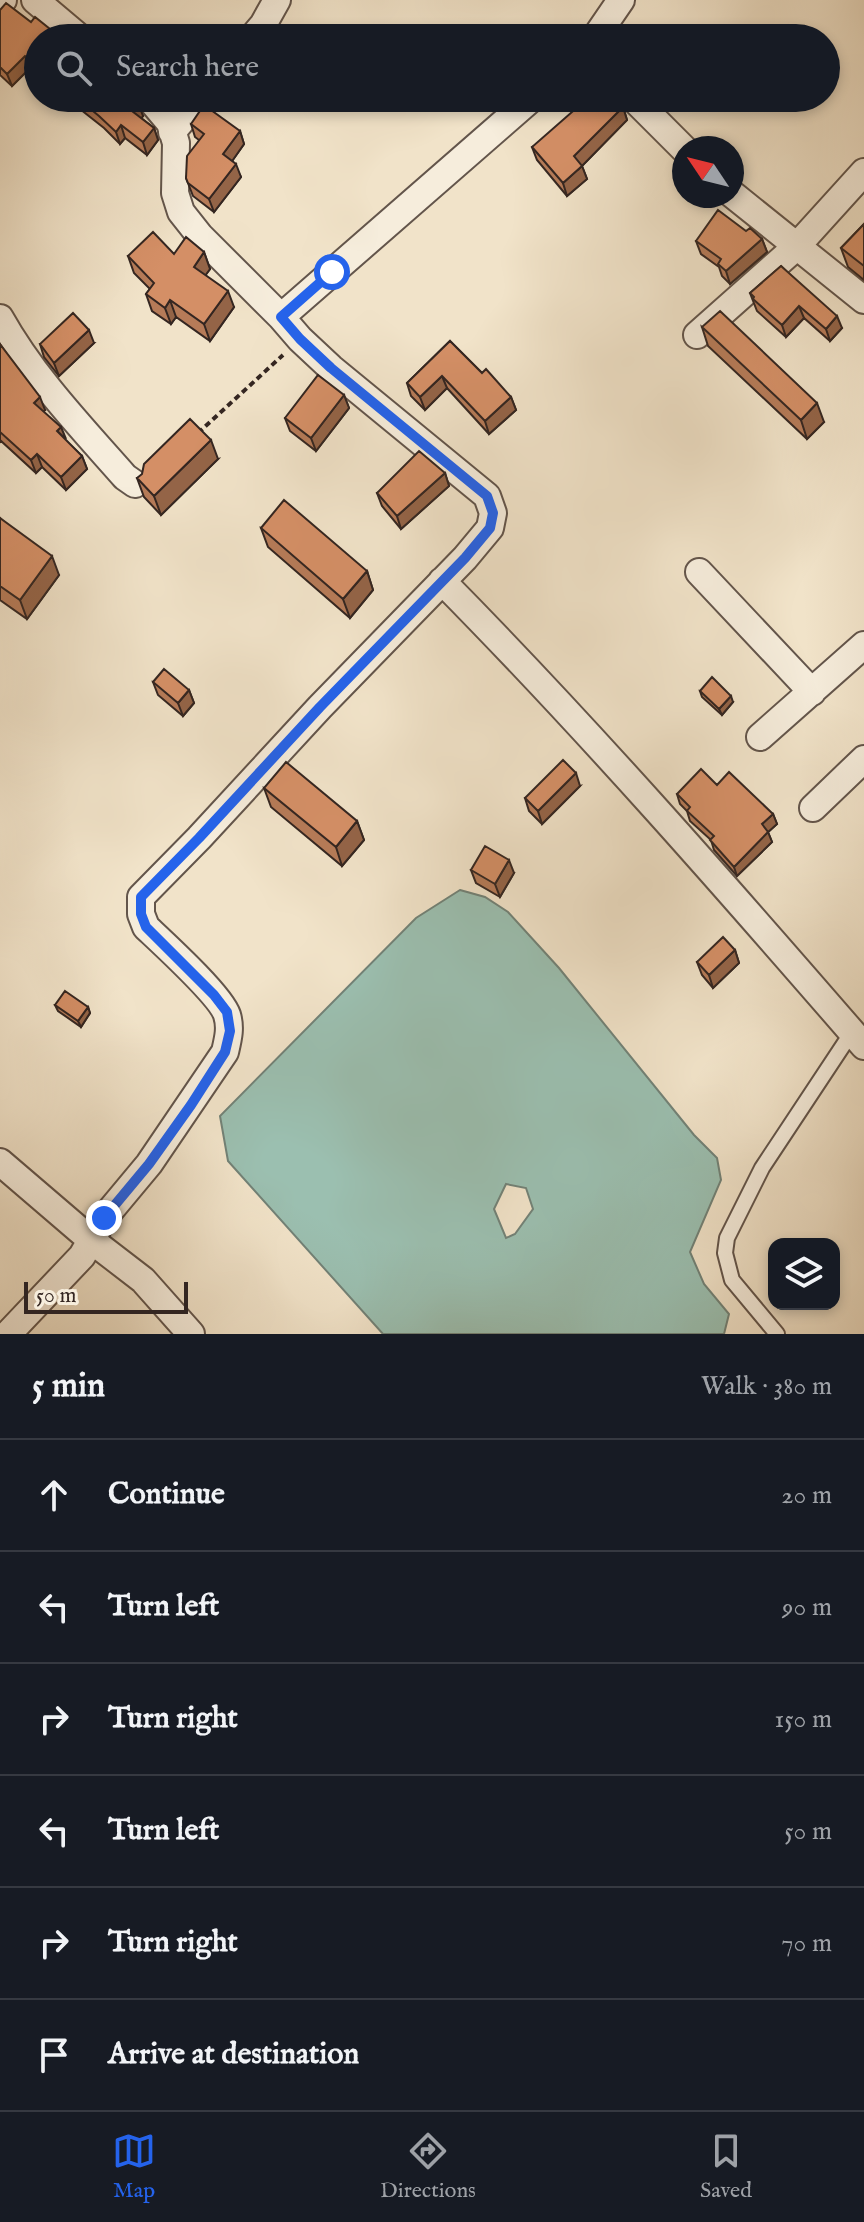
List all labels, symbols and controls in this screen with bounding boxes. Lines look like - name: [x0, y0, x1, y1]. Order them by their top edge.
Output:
- search box: [24, 24, 840, 112]
- icon: search: [52, 46, 96, 90]
- text: Search here: [116, 49, 259, 87]
- north arrow: [672, 136, 744, 208]
- route start: [314, 254, 350, 290]
- route end: [86, 1200, 122, 1236]
- map controls: [768, 1238, 840, 1310]
- button: layers: [768, 1238, 840, 1310]
- scale bar: [24, 1278, 188, 1314]
- text: 50 m: [36, 1282, 77, 1310]
- text: 5 min: [32, 1365, 105, 1408]
- text: Walk · 380 m: [701, 1370, 832, 1403]
- icon: ahead: [32, 1473, 76, 1517]
- text: Continue: [108, 1476, 225, 1514]
- text: 20 m: [781, 1479, 832, 1512]
- icon: left: [32, 1585, 76, 1629]
- text: Turn left: [108, 1588, 219, 1626]
- text: 90 m: [782, 1591, 832, 1624]
- icon: right: [32, 1697, 76, 1741]
- text: Turn right: [108, 1700, 238, 1738]
- text: 150 m: [774, 1703, 832, 1736]
- icon: left: [32, 1809, 76, 1853]
- text: Turn left: [108, 1812, 219, 1850]
- text: 50 m: [784, 1815, 832, 1848]
- icon: right: [32, 1921, 76, 1965]
- text: Turn right: [108, 1924, 238, 1962]
- text: 70 m: [781, 1927, 832, 1960]
- icon: arrive: [32, 2033, 76, 2077]
- text: Arrive at destination: [108, 2036, 359, 2074]
- tab: Map: [112, 2129, 156, 2205]
- tab: Directions: [380, 2129, 476, 2205]
- tab: Saved: [700, 2129, 752, 2205]

